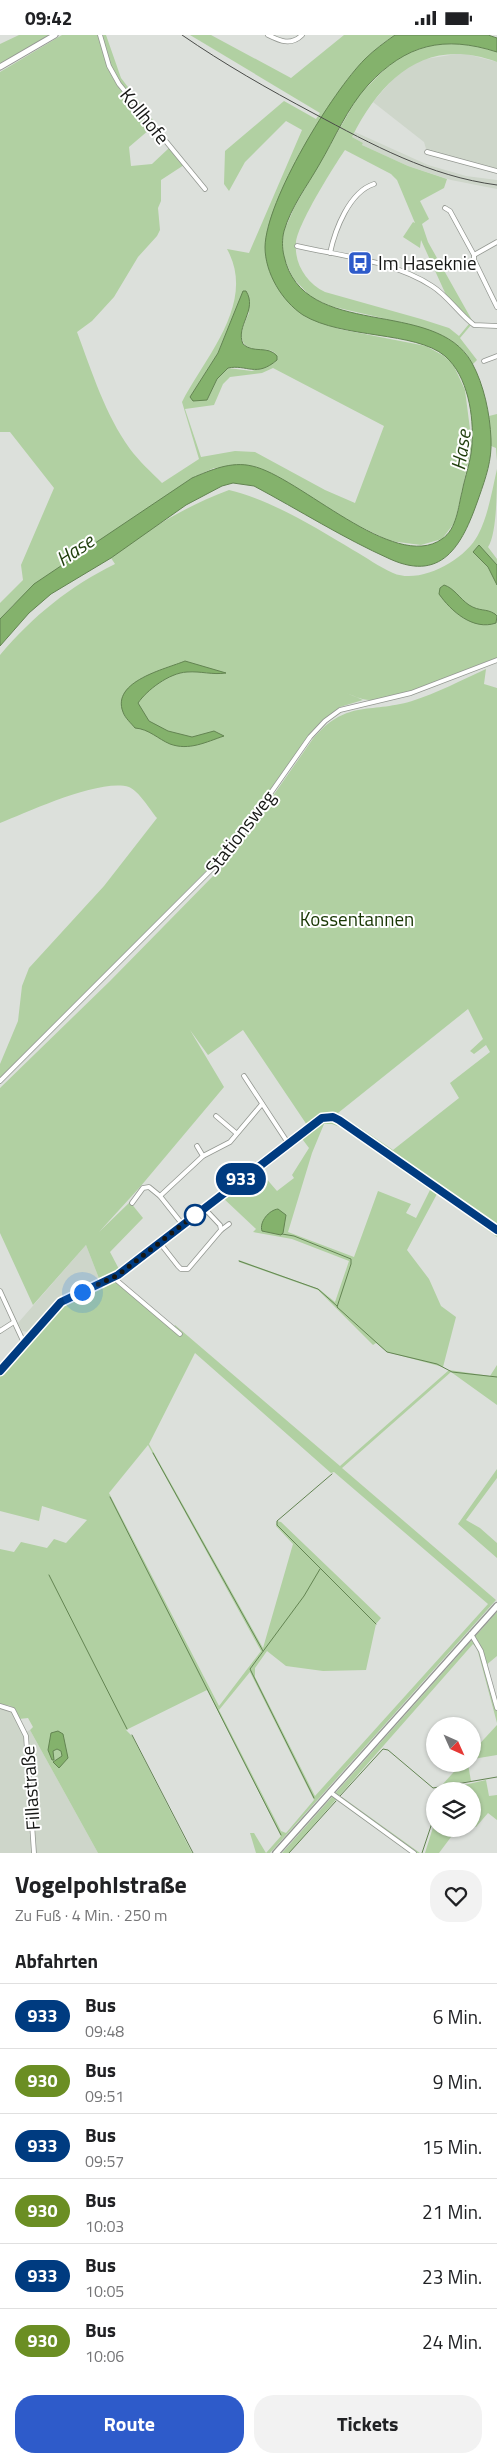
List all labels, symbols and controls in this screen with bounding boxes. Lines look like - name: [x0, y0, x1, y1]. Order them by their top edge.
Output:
- text: 09:42: [25, 3, 72, 32]
- street label: Kollhofe: [114, 81, 177, 150]
- place label: Im Haseknie: [378, 248, 477, 277]
- bus stop icon: Im Haseknie: [347, 250, 373, 276]
- water label: Hase: [442, 426, 479, 472]
- water label: Hase: [49, 525, 102, 574]
- street label: Stationsweg: [197, 783, 282, 880]
- park label: Kossentannen: [300, 904, 414, 933]
- line badge: 933: [212, 1163, 270, 1195]
- text: 933: [226, 1165, 256, 1192]
- unlabelled marker: [184, 1204, 206, 1226]
- your location: [70, 1280, 95, 1305]
- north arrow: [426, 1717, 481, 1773]
- map controls: [426, 1717, 481, 1837]
- street label: Fillastraße: [12, 1745, 47, 1831]
- button: layers: [426, 1782, 481, 1837]
- text: Vogelpohlstraße: [15, 1866, 187, 1902]
- button: heart: [430, 1870, 482, 1922]
- text: Zu Fuß · 4 Min. · 250 m: [15, 1903, 168, 1927]
- text: Abfahrten: [15, 1946, 98, 1975]
- text: Bus: [85, 1990, 116, 2019]
- text: 933: [27, 2002, 58, 2029]
- text: 6 Min.: [433, 2002, 482, 2031]
- text: 09:48: [85, 2019, 124, 2043]
- text: Bus: [85, 2055, 116, 2084]
- text: 930: [27, 2067, 58, 2094]
- text: 9 Min.: [433, 2067, 482, 2096]
- text: 09:51: [85, 2084, 124, 2108]
- text: Bus: [85, 2120, 116, 2149]
- text: 933: [27, 2132, 58, 2159]
- text: 15 Min.: [422, 2132, 482, 2161]
- text: 09:57: [85, 2149, 124, 2173]
- text: Bus: [85, 2185, 116, 2214]
- text: 930: [27, 2197, 58, 2224]
- text: 21 Min.: [422, 2197, 482, 2226]
- text: 10:03: [85, 2214, 124, 2238]
- text: Bus: [85, 2250, 116, 2279]
- text: 933: [27, 2262, 58, 2289]
- text: 23 Min.: [422, 2262, 482, 2291]
- text: 10:05: [85, 2279, 124, 2303]
- text: Bus: [85, 2315, 116, 2344]
- text: 930: [27, 2327, 58, 2354]
- text: 24 Min.: [422, 2327, 482, 2356]
- text: 10:06: [85, 2344, 124, 2368]
- button: Route: [15, 2395, 244, 2453]
- button: Tickets: [254, 2395, 482, 2453]

